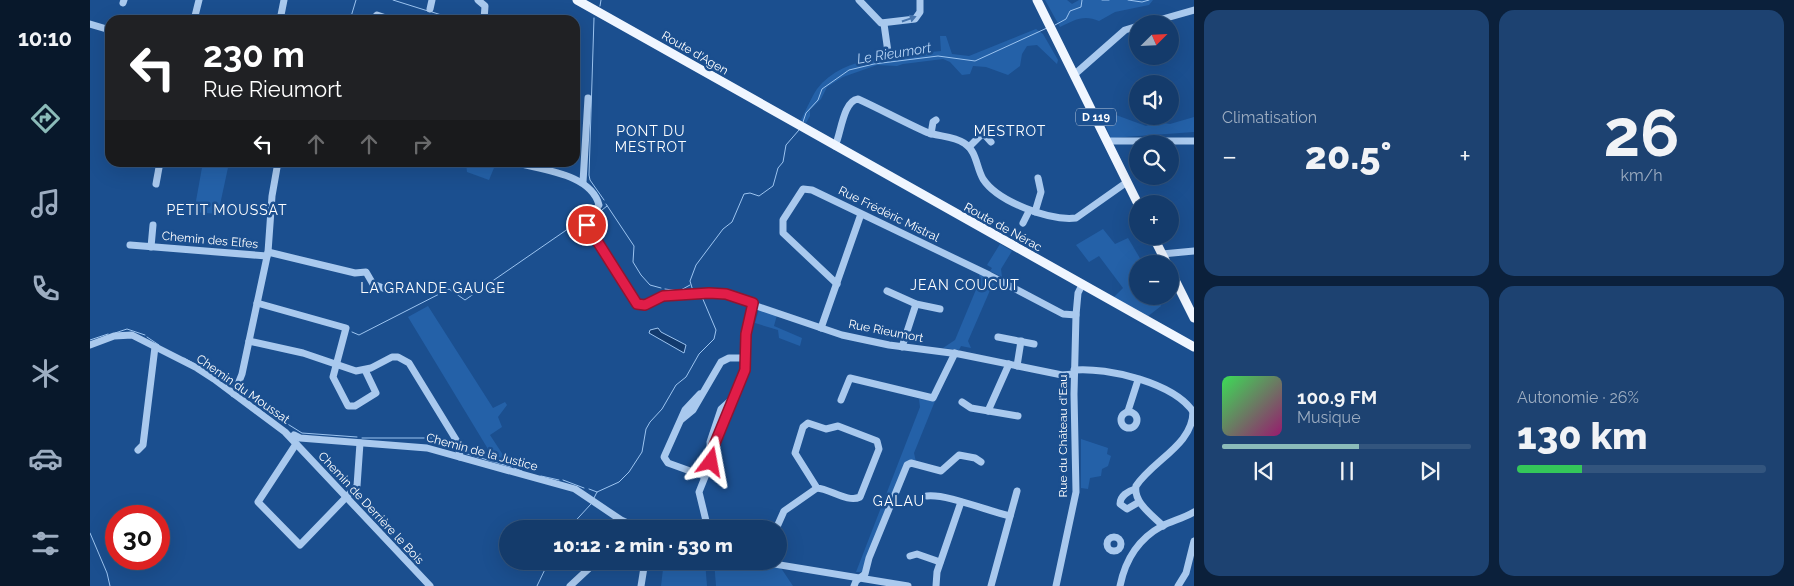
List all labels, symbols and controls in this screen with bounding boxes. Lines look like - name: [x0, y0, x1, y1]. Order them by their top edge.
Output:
- one-way arrow: [902, 15, 917, 23]
- north arrow: [1129, 15, 1179, 65]
- map controls: [1129, 15, 1179, 305]
- text: 10:10: [18, 25, 72, 51]
- street label: Route d'Agen: [659, 28, 731, 78]
- text: 230 m: [203, 34, 305, 75]
- icon: left: [120, 35, 185, 100]
- water label: Le Rieumort: [856, 39, 933, 67]
- button: sound: [1129, 75, 1179, 125]
- text: Rue Rieumort: [203, 76, 342, 102]
- text: 26: [1603, 95, 1680, 171]
- icon: directions: [28, 101, 63, 136]
- road number: D 119: [1076, 108, 1116, 125]
- text: Climatisation: [1222, 108, 1317, 127]
- district label: PONT DU MESTROT: [615, 123, 687, 155]
- district label: MESTROT: [974, 123, 1046, 139]
- icon: left: [249, 130, 277, 158]
- icon: ahead: [302, 130, 330, 158]
- icon: ahead: [355, 130, 383, 158]
- icon: right: [408, 130, 436, 158]
- text: 20.5°: [1305, 133, 1392, 178]
- button: search: [1129, 135, 1179, 185]
- text: −: [1222, 140, 1237, 173]
- text: +: [1459, 140, 1471, 173]
- text: km/h: [1620, 166, 1663, 185]
- street label: Rue Frédéric Mistral: [836, 183, 942, 245]
- icon: music: [28, 186, 63, 221]
- button: +: [1129, 195, 1179, 245]
- street label: Route de Nérac: [962, 200, 1045, 254]
- district label: PETIT MOUSSAT: [166, 202, 288, 218]
- pin: [566, 204, 608, 246]
- icon: arrive: [573, 211, 601, 239]
- street label: Chemin des Elfes: [161, 229, 259, 251]
- button: −: [1129, 255, 1179, 305]
- icon: phone: [28, 271, 63, 306]
- district label: JEAN COUCUT: [910, 277, 1020, 293]
- district label: LA GRANDE GAUGE: [360, 280, 506, 296]
- street label: Rue Rieumort: [847, 317, 925, 345]
- street label: Chemin du Moussat: [194, 352, 292, 426]
- icon: climate: [28, 356, 63, 391]
- street label: Rue du Château d'Eau: [1056, 375, 1070, 497]
- text: 100.9 FM: [1297, 386, 1377, 408]
- text: Autonomie · 26%: [1517, 388, 1639, 407]
- text: Musique: [1297, 408, 1361, 427]
- text: 130 km: [1517, 413, 1648, 458]
- street label: Chemin de la Justice: [425, 430, 539, 474]
- position arrow: [684, 435, 736, 487]
- icon: car: [28, 441, 63, 476]
- street label: Chemin de Derrière le Bois: [315, 449, 427, 567]
- icon: previous: [1250, 457, 1278, 485]
- icon: pause: [1333, 457, 1361, 485]
- icon: next: [1416, 457, 1444, 485]
- district label: GALAU: [873, 493, 925, 509]
- speed limit sign: 30: [105, 505, 170, 570]
- icon: filters: [28, 526, 63, 561]
- text: 10:12 · 2 min · 530 m: [553, 534, 733, 556]

